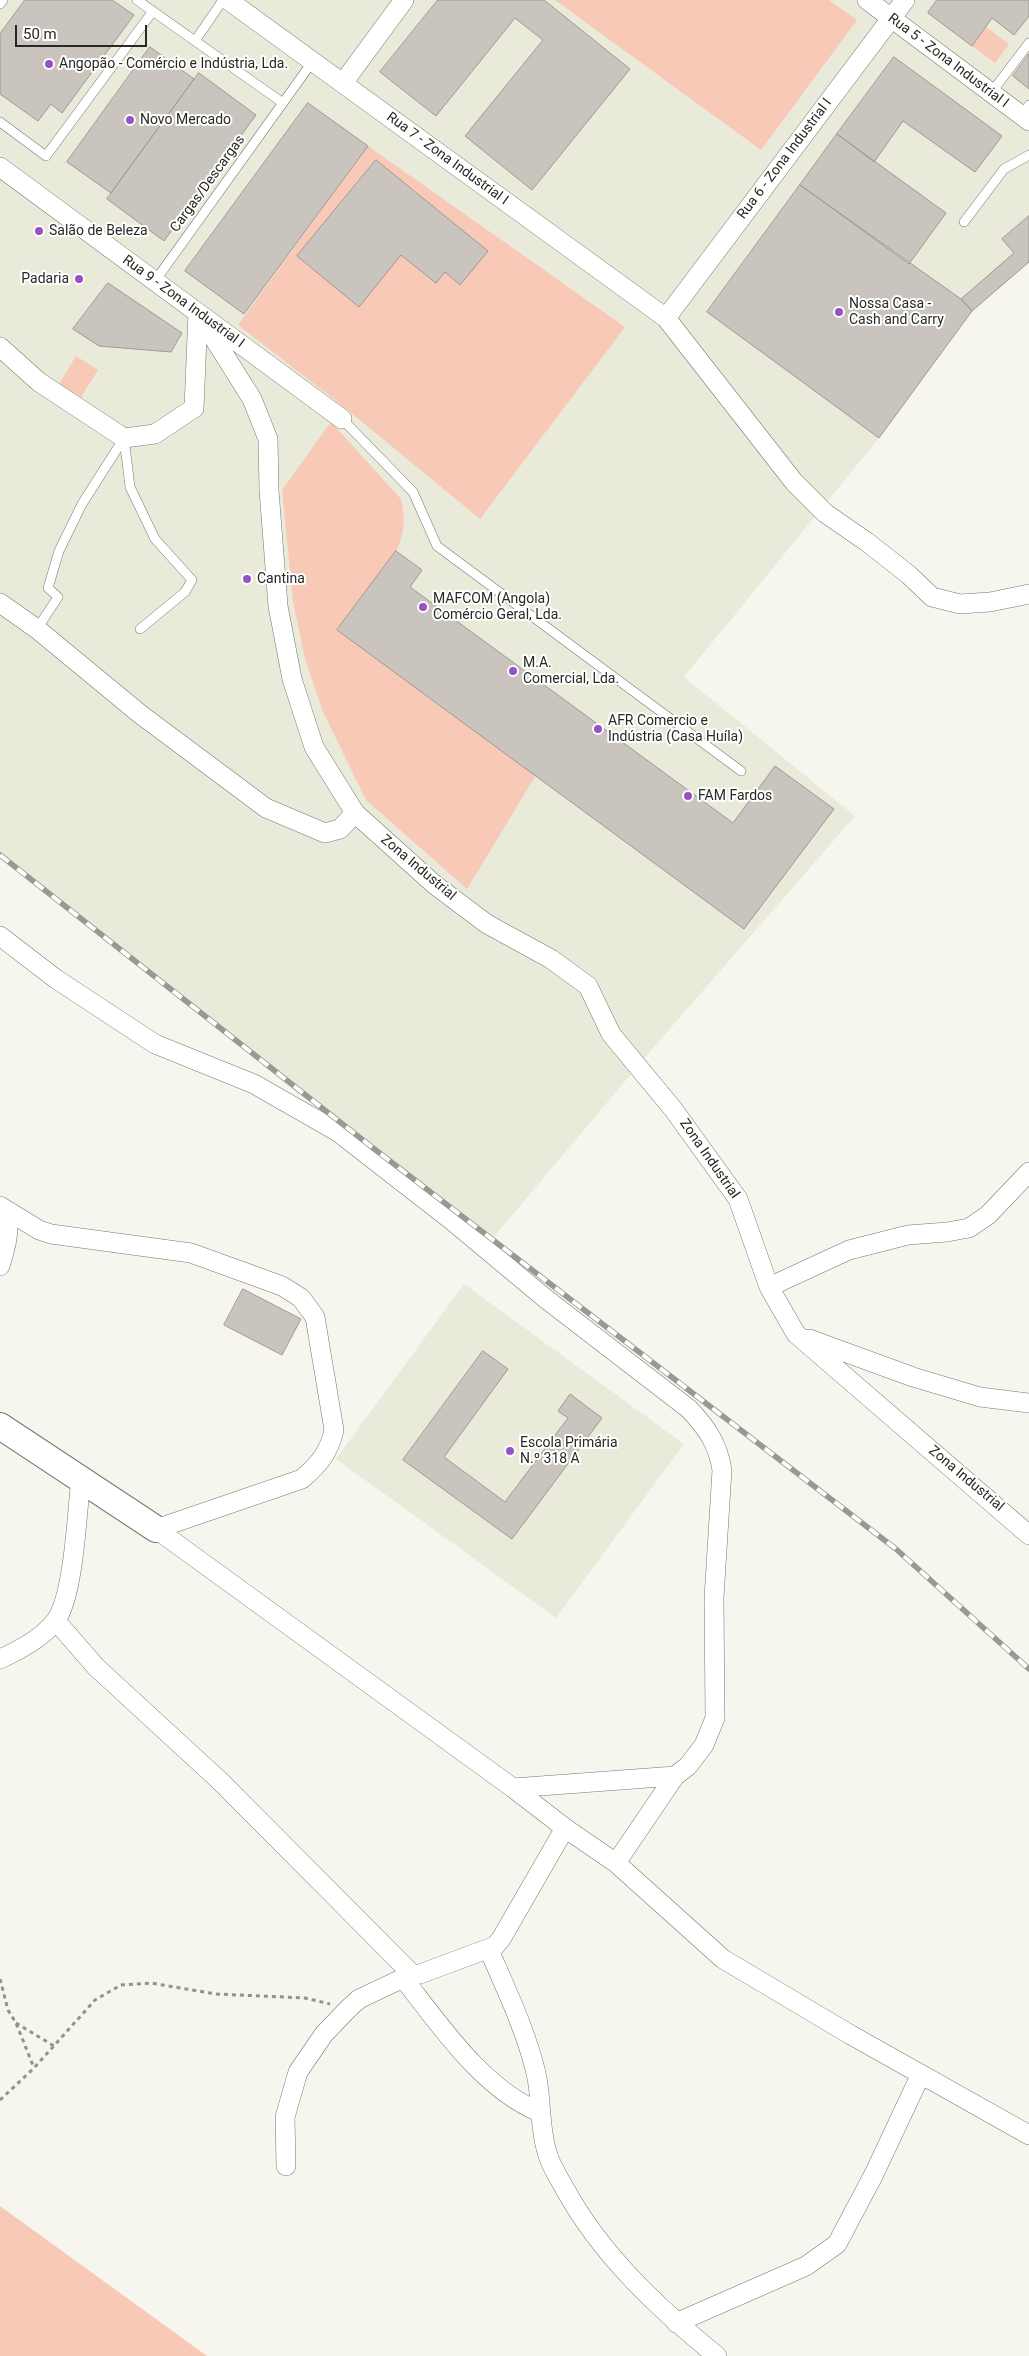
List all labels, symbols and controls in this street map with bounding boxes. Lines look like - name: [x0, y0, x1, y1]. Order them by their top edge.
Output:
- street label: Rua 5 - Zona Industrial I: [884, 10, 1012, 112]
- scale bar: [18, 15, 150, 47]
- text: 50 m: [23, 25, 57, 43]
- place label: Angopão - Comércio e Indústria, Lda.: [59, 56, 288, 72]
- marker: Angopão - Comércio e Indústria, Lda.: [43, 58, 55, 70]
- street label: Rua 6 - Zona Industrial I: [734, 95, 836, 223]
- street label: Rua 7 - Zona Industrial I: [383, 109, 511, 209]
- place label: Novo Mercado: [140, 112, 231, 128]
- marker: Novo Mercado: [124, 114, 136, 126]
- street label: Cargas/Descargas: [167, 132, 249, 236]
- place label: Salão de Beleza: [49, 223, 148, 239]
- marker: Salão de Beleza: [33, 225, 45, 237]
- street label: Rua 9 - Zona Industrial I: [119, 252, 247, 352]
- place label: Padaria: [21, 271, 69, 287]
- marker: Padaria: [73, 273, 85, 285]
- place label: Nossa Casa - Cash and Carry: [849, 296, 944, 328]
- marker: Nossa Casa - Cash and Carry: [833, 306, 845, 318]
- place label: Cantina: [257, 571, 305, 587]
- marker: Cantina: [241, 573, 253, 585]
- place label: MAFCOM (Angola) Comércio Geral, Lda.: [433, 591, 562, 624]
- marker: MAFCOM (Angola) Comércio Geral, Lda.: [417, 601, 429, 613]
- place label: M.A. Comercial, Lda.: [523, 655, 619, 688]
- marker: M.A. Comercial, Lda.: [507, 665, 519, 677]
- place label: AFR Comercio e Indústria (Casa Huíla): [608, 713, 743, 746]
- marker: AFR Comercio e Indústria (Casa Huíla): [592, 723, 604, 735]
- place label: FAM Fardos: [698, 788, 772, 804]
- marker: FAM Fardos: [682, 790, 694, 802]
- street label: Zona Industrial: [377, 832, 459, 904]
- street label: Zona Industrial: [675, 1116, 743, 1202]
- place label: Escola Primária N.º 318 A: [520, 1435, 618, 1468]
- street label: Zona Industrial: [925, 1443, 1007, 1515]
- marker: Escola Primária N.º 318 A: [504, 1445, 516, 1457]

